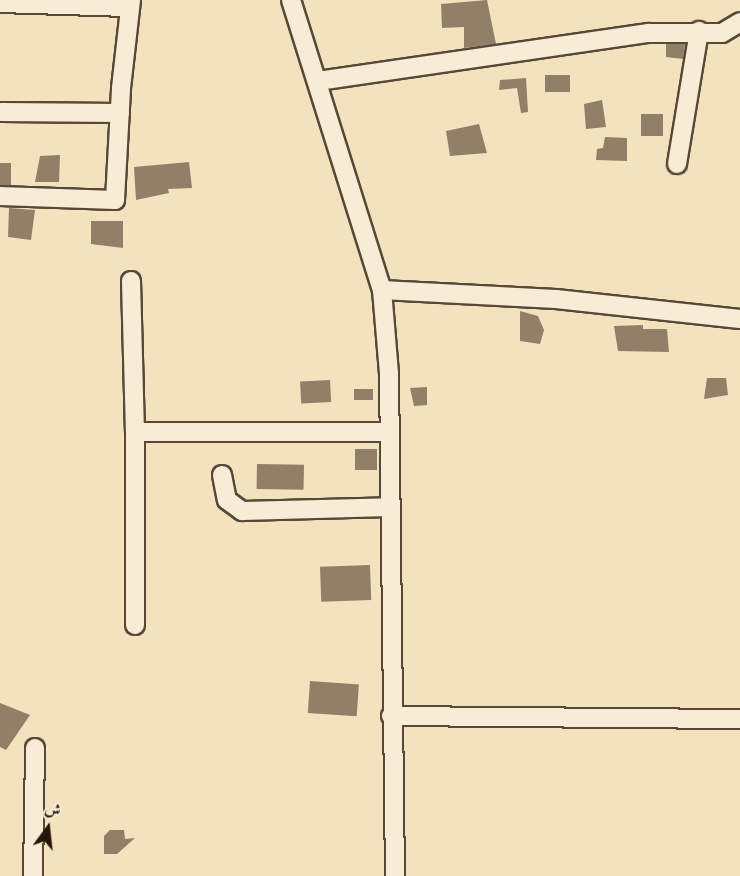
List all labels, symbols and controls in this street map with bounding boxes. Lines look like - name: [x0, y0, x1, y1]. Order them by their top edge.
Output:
- north arrow: [18, 798, 78, 858]
- text: ش: [43, 801, 62, 820]

